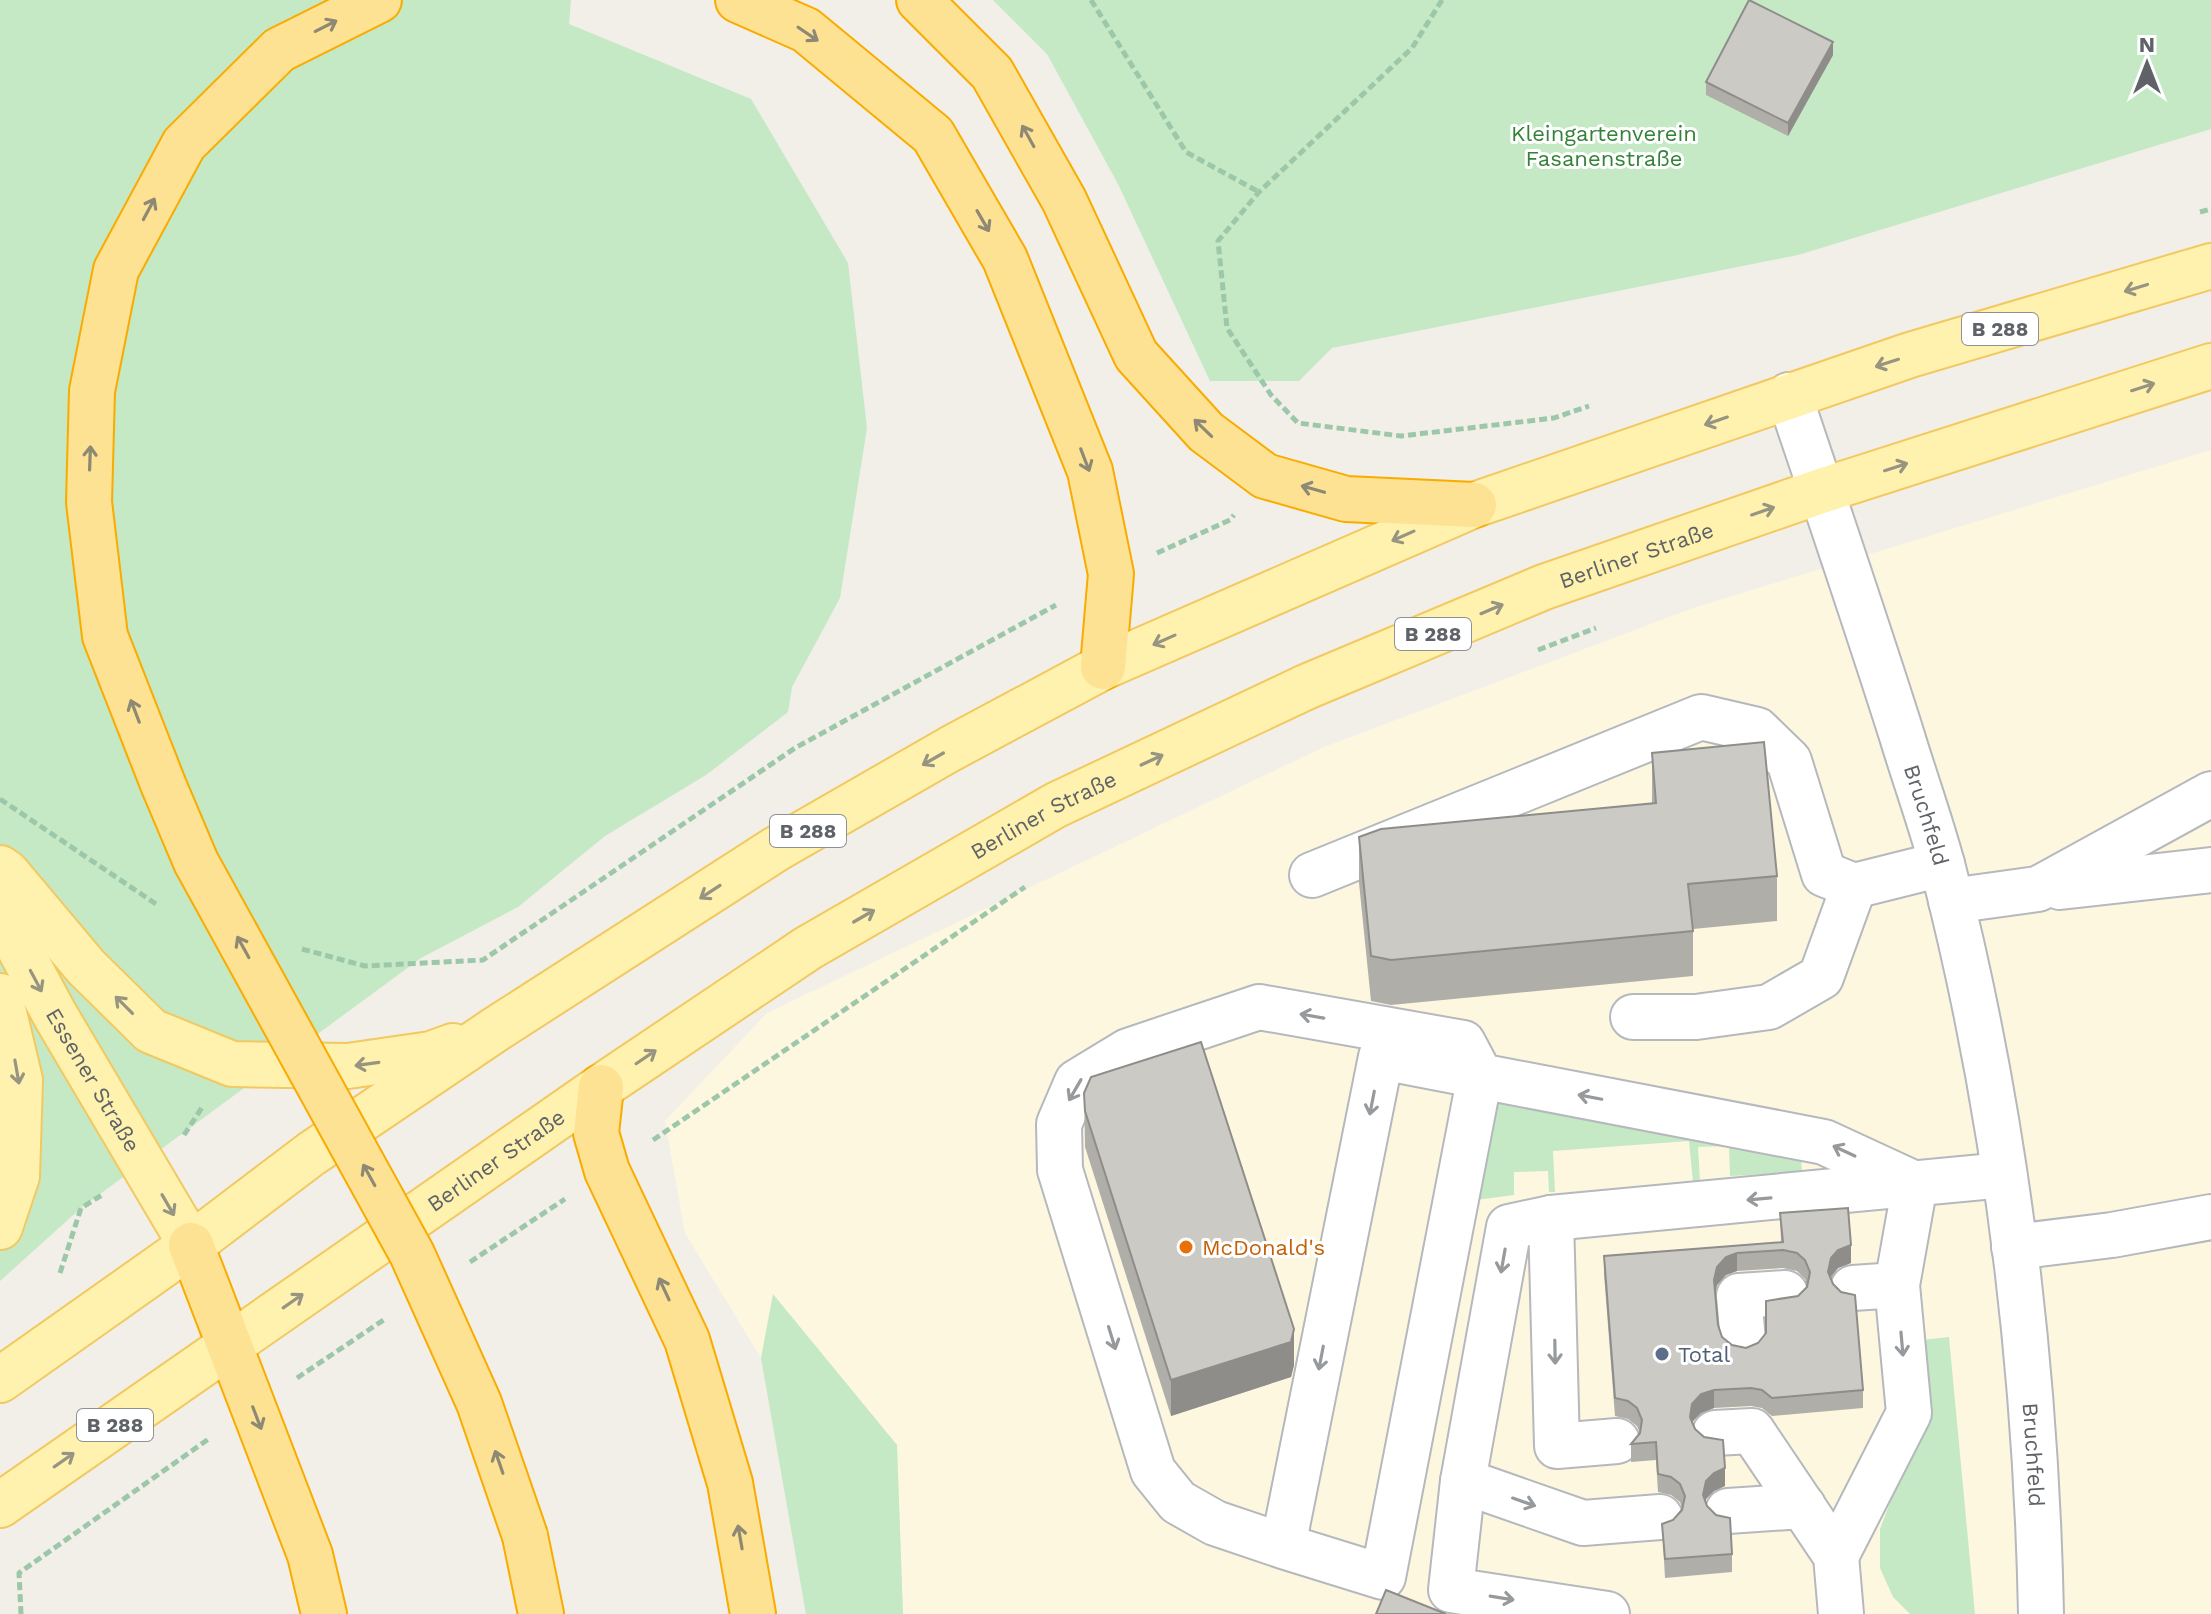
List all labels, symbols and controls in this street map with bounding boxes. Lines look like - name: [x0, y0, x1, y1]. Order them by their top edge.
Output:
- one-way arrow: [314, 18, 338, 34]
- north arrow: [2107, 24, 2187, 104]
- one-way arrow: [797, 26, 819, 42]
- text: N: [2139, 32, 2155, 57]
- park label: Kleingartenverein Fasanenstraße: [1511, 121, 1697, 171]
- one-way arrow: [1020, 125, 1036, 148]
- one-way arrow: [142, 197, 157, 221]
- one-way arrow: [975, 209, 991, 232]
- one-way arrow: [2124, 281, 2150, 296]
- road number: B 288: [1962, 313, 2038, 345]
- one-way arrow: [1875, 356, 1900, 371]
- one-way arrow: [2130, 379, 2155, 394]
- one-way arrow: [1703, 414, 1728, 429]
- one-way arrow: [1193, 419, 1213, 438]
- one-way arrow: [83, 445, 98, 472]
- one-way arrow: [1079, 447, 1093, 472]
- one-way arrow: [1882, 459, 1908, 474]
- one-way arrow: [1301, 481, 1327, 496]
- one-way arrow: [1750, 503, 1775, 518]
- street label: Berliner Straße: [1556, 517, 1717, 594]
- one-way arrow: [1391, 530, 1415, 545]
- one-way arrow: [1479, 600, 1504, 615]
- road number: B 288: [1395, 618, 1471, 650]
- one-way arrow: [1152, 634, 1177, 649]
- one-way arrow: [127, 699, 141, 724]
- one-way arrow: [922, 751, 945, 767]
- one-way arrow: [1140, 752, 1164, 767]
- street label: Bruchfeld: [1899, 761, 1954, 868]
- street label: Berliner Straße: [966, 766, 1120, 864]
- road number: B 288: [770, 815, 846, 847]
- one-way arrow: [699, 883, 721, 900]
- one-way arrow: [851, 908, 875, 923]
- one-way arrow: [235, 936, 250, 960]
- one-way arrow: [29, 968, 45, 992]
- one-way arrow: [115, 996, 134, 1015]
- street label: Essener Straße: [41, 1003, 145, 1157]
- one-way arrow: [1300, 1008, 1325, 1023]
- one-way arrow: [634, 1049, 656, 1066]
- one-way arrow: [355, 1057, 380, 1072]
- one-way arrow: [11, 1059, 26, 1084]
- one-way arrow: [1067, 1079, 1083, 1101]
- one-way arrow: [1578, 1088, 1603, 1103]
- one-way arrow: [1363, 1090, 1378, 1115]
- street label: Berliner Straße: [423, 1104, 570, 1217]
- one-way arrow: [1832, 1143, 1856, 1158]
- one-way arrow: [360, 1164, 376, 1187]
- one-way arrow: [1747, 1191, 1773, 1206]
- one-way arrow: [160, 1193, 176, 1216]
- place label: McDonald's: [1202, 1235, 1325, 1260]
- marker: McDonald's: [1177, 1238, 1195, 1256]
- one-way arrow: [1494, 1248, 1509, 1273]
- one-way arrow: [656, 1278, 671, 1302]
- one-way arrow: [282, 1293, 304, 1309]
- one-way arrow: [1105, 1325, 1120, 1351]
- one-way arrow: [1895, 1330, 1910, 1357]
- one-way arrow: [1547, 1338, 1562, 1365]
- place label: Total: [1678, 1342, 1731, 1367]
- one-way arrow: [1312, 1345, 1327, 1370]
- marker: Total: [1653, 1345, 1671, 1363]
- street label: Bruchfeld: [2018, 1402, 2049, 1507]
- one-way arrow: [251, 1405, 265, 1430]
- road number: B 288: [77, 1409, 153, 1441]
- one-way arrow: [491, 1450, 506, 1475]
- one-way arrow: [52, 1452, 74, 1468]
- one-way arrow: [1512, 1496, 1537, 1511]
- one-way arrow: [731, 1525, 746, 1550]
- one-way arrow: [1489, 1591, 1515, 1606]

